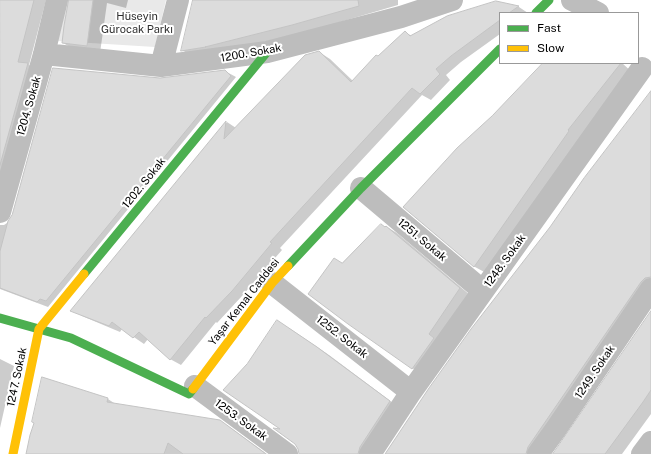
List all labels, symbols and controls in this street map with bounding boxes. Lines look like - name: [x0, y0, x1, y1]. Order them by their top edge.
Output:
- park label: Hüseyin Gürocak Parkı: [101, 10, 173, 36]
- legend: [499, 12, 639, 64]
- text: Fast: [537, 21, 561, 35]
- street label: 1200. Sokak: [220, 41, 282, 65]
- text: Slow: [537, 41, 564, 55]
- street label: 1204. Sokak: [14, 75, 44, 137]
- street label: 1202. Sokak: [120, 155, 168, 211]
- street label: 1251. Sokak: [395, 216, 449, 264]
- street label: 1248. Sokak: [481, 232, 529, 290]
- street label: Yaşar Kemal Caddesi: [206, 256, 282, 348]
- street label: 1252. Sokak: [314, 313, 370, 361]
- street label: 1249. Sokak: [572, 343, 618, 401]
- street label: 1247. Sokak: [4, 346, 30, 408]
- street label: 1253. Sokak: [212, 396, 270, 444]

